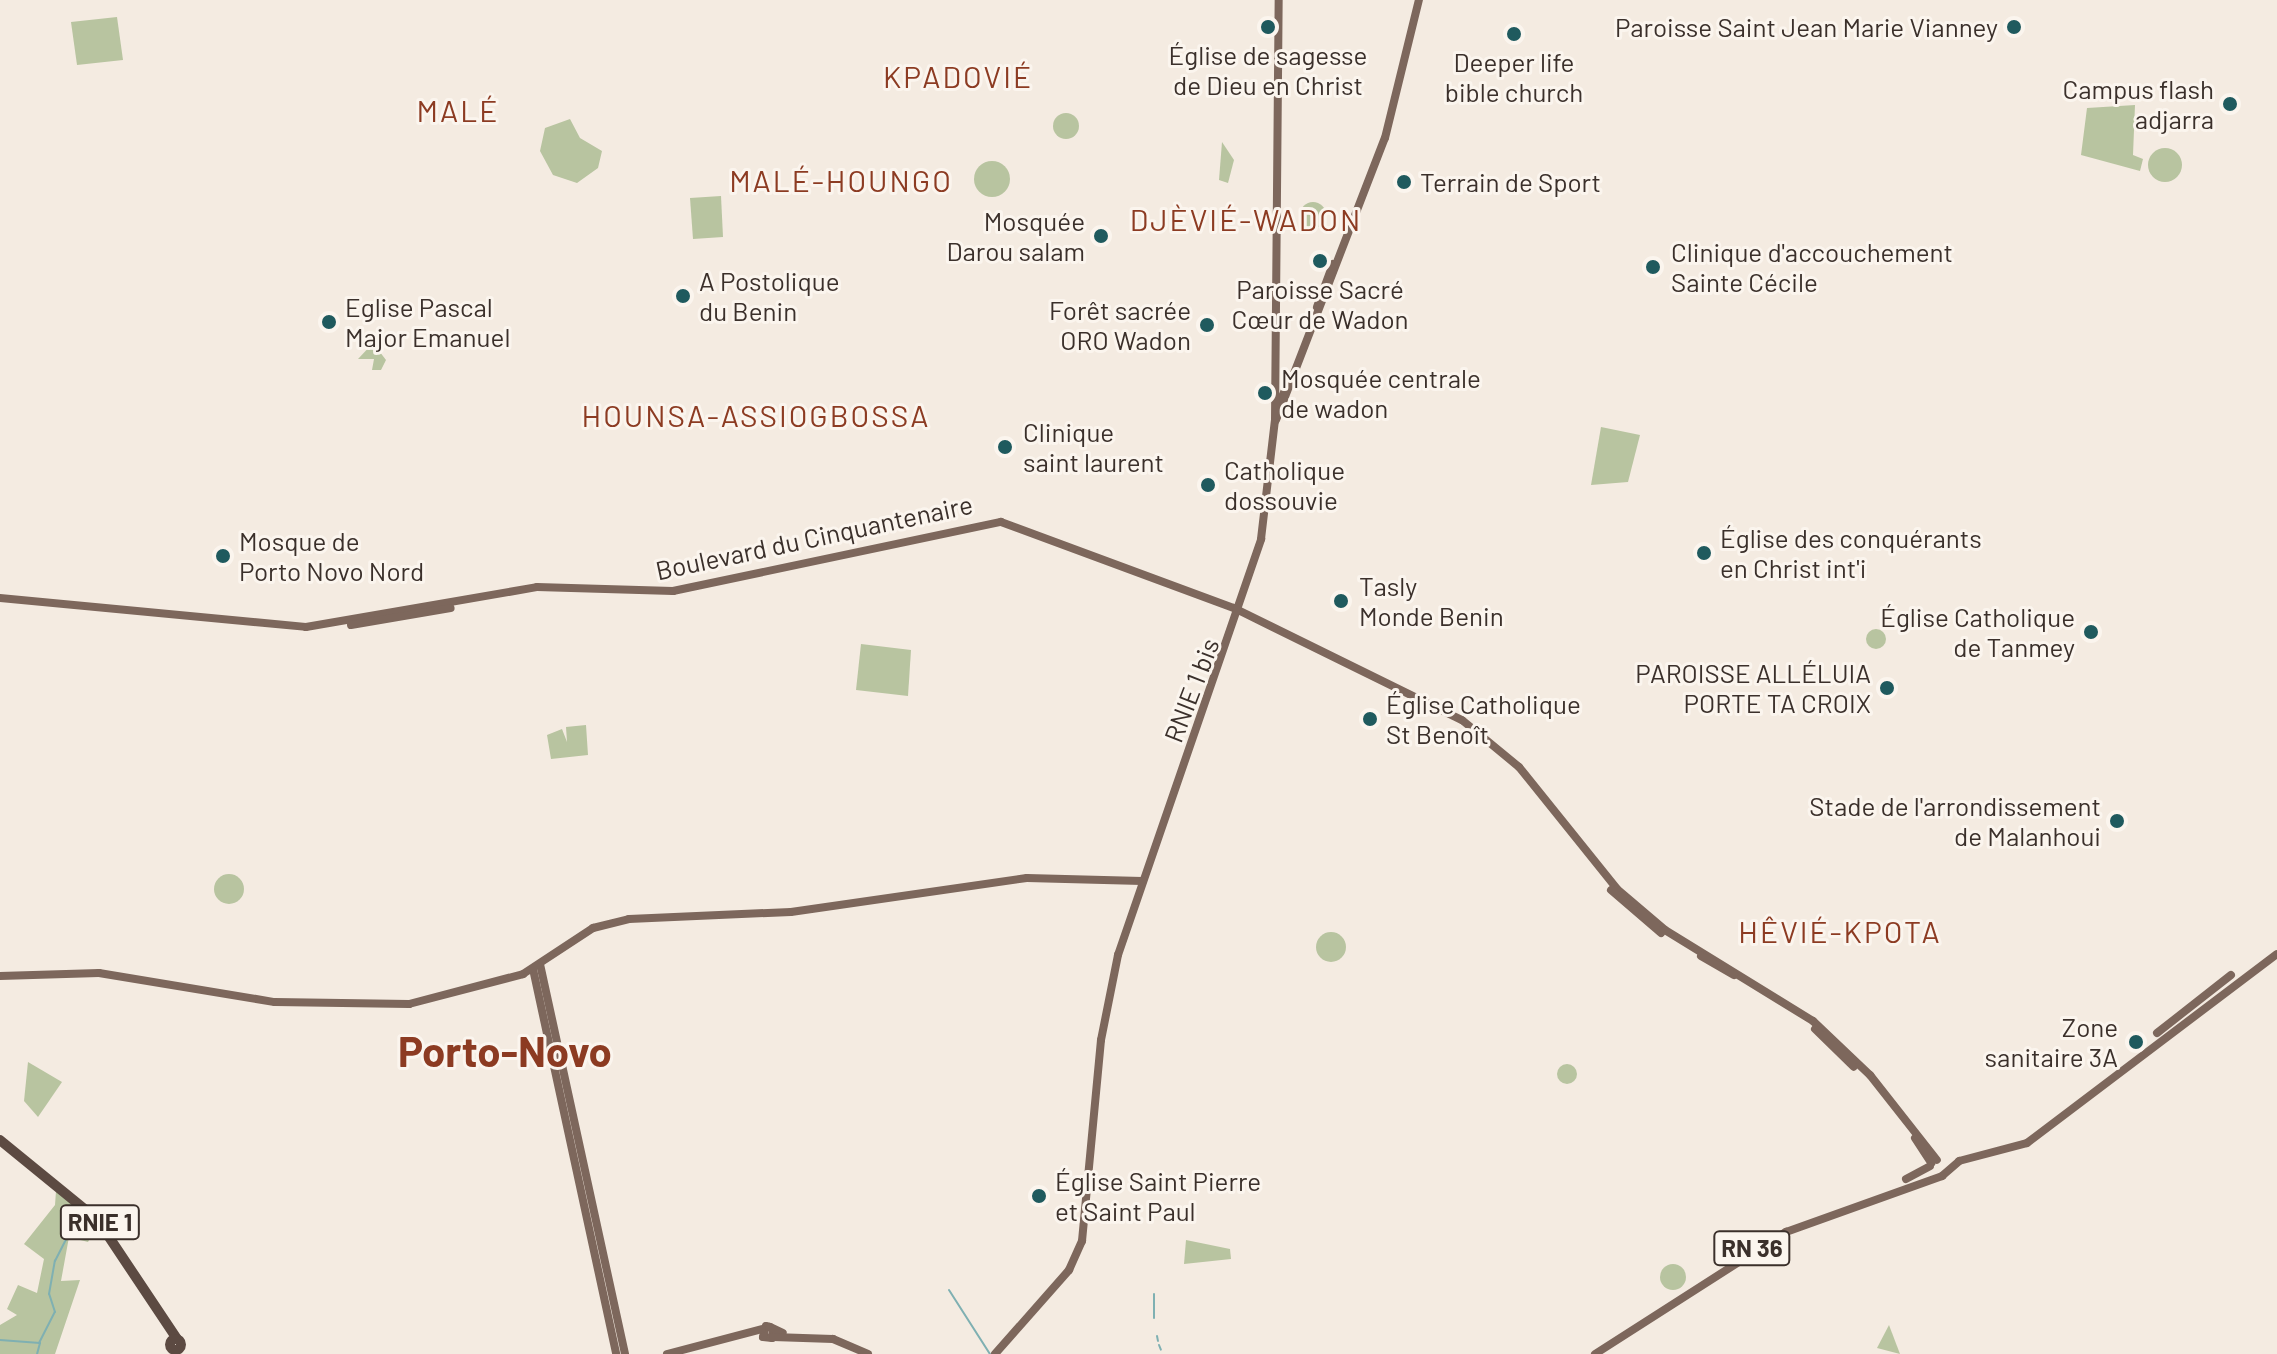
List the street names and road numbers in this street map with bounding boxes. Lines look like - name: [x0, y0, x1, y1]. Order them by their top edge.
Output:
- street label: Boulevard du Cinquantenaire: [653, 488, 975, 586]
- street label: RNIE 1 bis: [1157, 634, 1225, 746]
- road number: RNIE 1: [58, 1202, 142, 1242]
- road number: RN 36: [1712, 1228, 1792, 1268]

